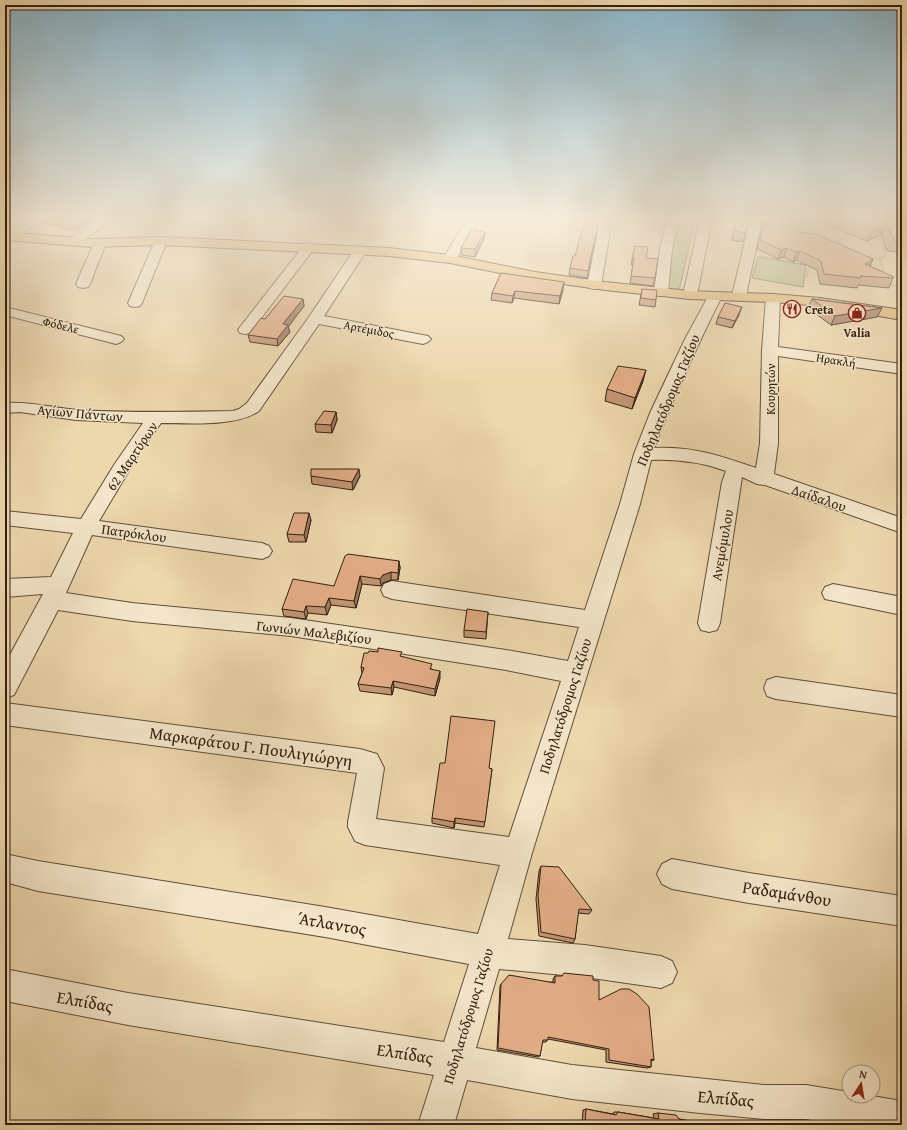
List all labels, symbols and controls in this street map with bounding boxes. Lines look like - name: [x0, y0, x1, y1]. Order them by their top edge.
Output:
- restaurant icon: Creta: [782, 299, 802, 319]
- place label: Creta: [805, 301, 835, 318]
- shop icon: Valia: [847, 303, 867, 323]
- street label: Φόδελε: [41, 312, 81, 338]
- street label: Αρτέμιδος: [342, 316, 396, 342]
- place label: Valia: [843, 324, 871, 341]
- street label: Ποδηλατόδρομος Γαζίου: [631, 331, 705, 469]
- street label: Ηρακλή: [815, 349, 857, 371]
- street label: Κουρητών: [762, 363, 779, 415]
- street label: Αγίων Πάντων: [36, 399, 124, 427]
- street label: 62 Μαρτύρων: [101, 417, 163, 495]
- street label: Δαίδαλου: [789, 479, 849, 517]
- street label: Ανεμόμυλου: [706, 508, 738, 582]
- street label: Πατρόκλου: [100, 519, 168, 547]
- street label: Γωνιών Μαλεβιζίου: [255, 615, 373, 649]
- street label: Ποδηλατόδρομος Γαζίου: [534, 636, 596, 776]
- street label: Μαρκαράτου Γ. Πουλιγιώργη: [148, 719, 354, 773]
- street label: Ραδαμάνθου: [741, 874, 833, 912]
- street label: Άτλαντος: [296, 905, 369, 941]
- street label: Ποδηλατόδρομος Γαζίου: [438, 946, 498, 1086]
- street label: Ελπίδας: [55, 984, 116, 1018]
- street label: Ελπίδας: [375, 1036, 436, 1070]
- north arrow: [841, 1064, 881, 1104]
- text: N: [858, 1066, 869, 1083]
- street label: Ελπίδας: [697, 1083, 756, 1113]

